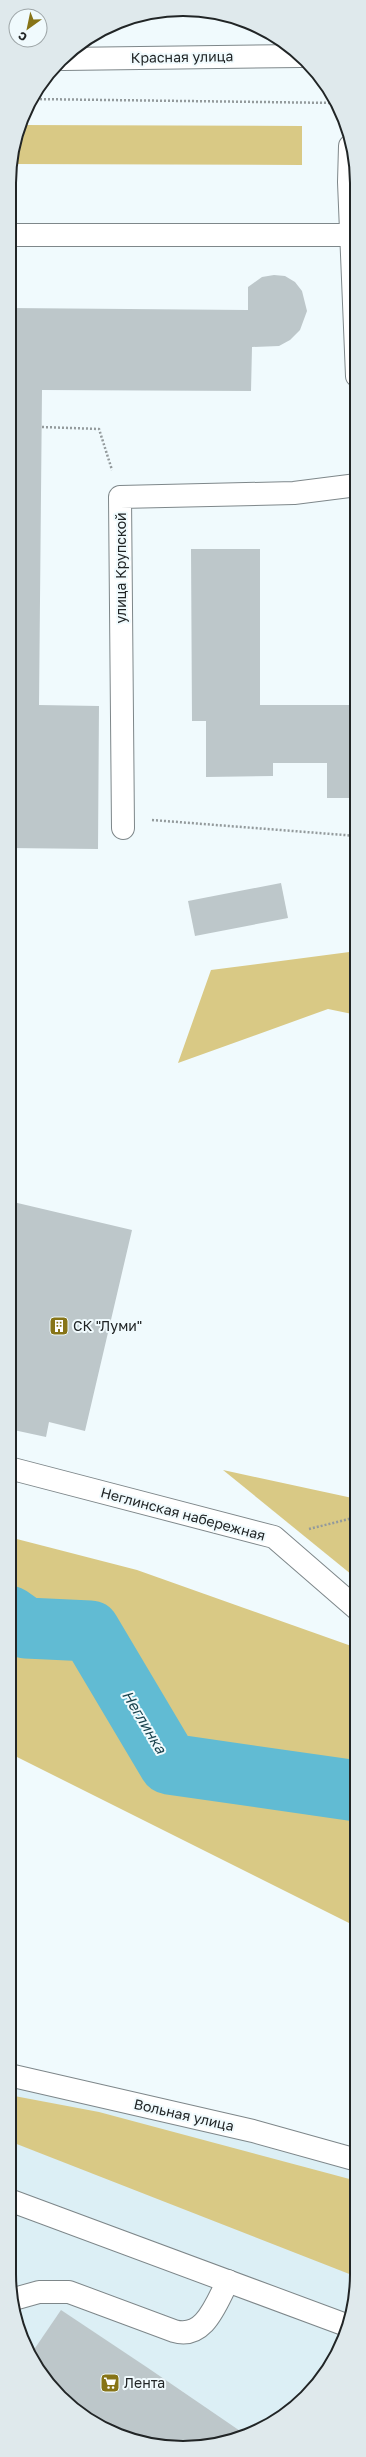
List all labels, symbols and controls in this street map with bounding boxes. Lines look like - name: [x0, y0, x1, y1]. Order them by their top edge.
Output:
- north arrow: [8, 8, 48, 48]
- text: С: [15, 29, 29, 44]
- street label: Красная улица: [130, 47, 234, 66]
- street label: улица Крупской: [112, 512, 129, 624]
- building icon: СК "Луми": [48, 1315, 70, 1337]
- place label: СК "Луми": [73, 1317, 142, 1334]
- street label: Неглинская набережная: [99, 1483, 267, 1544]
- water label: Неглинка: [119, 1687, 171, 1757]
- street label: Вольная улица: [132, 2095, 236, 2134]
- supermarket icon: Лента: [99, 2372, 121, 2394]
- place label: Лента: [124, 2374, 165, 2391]

